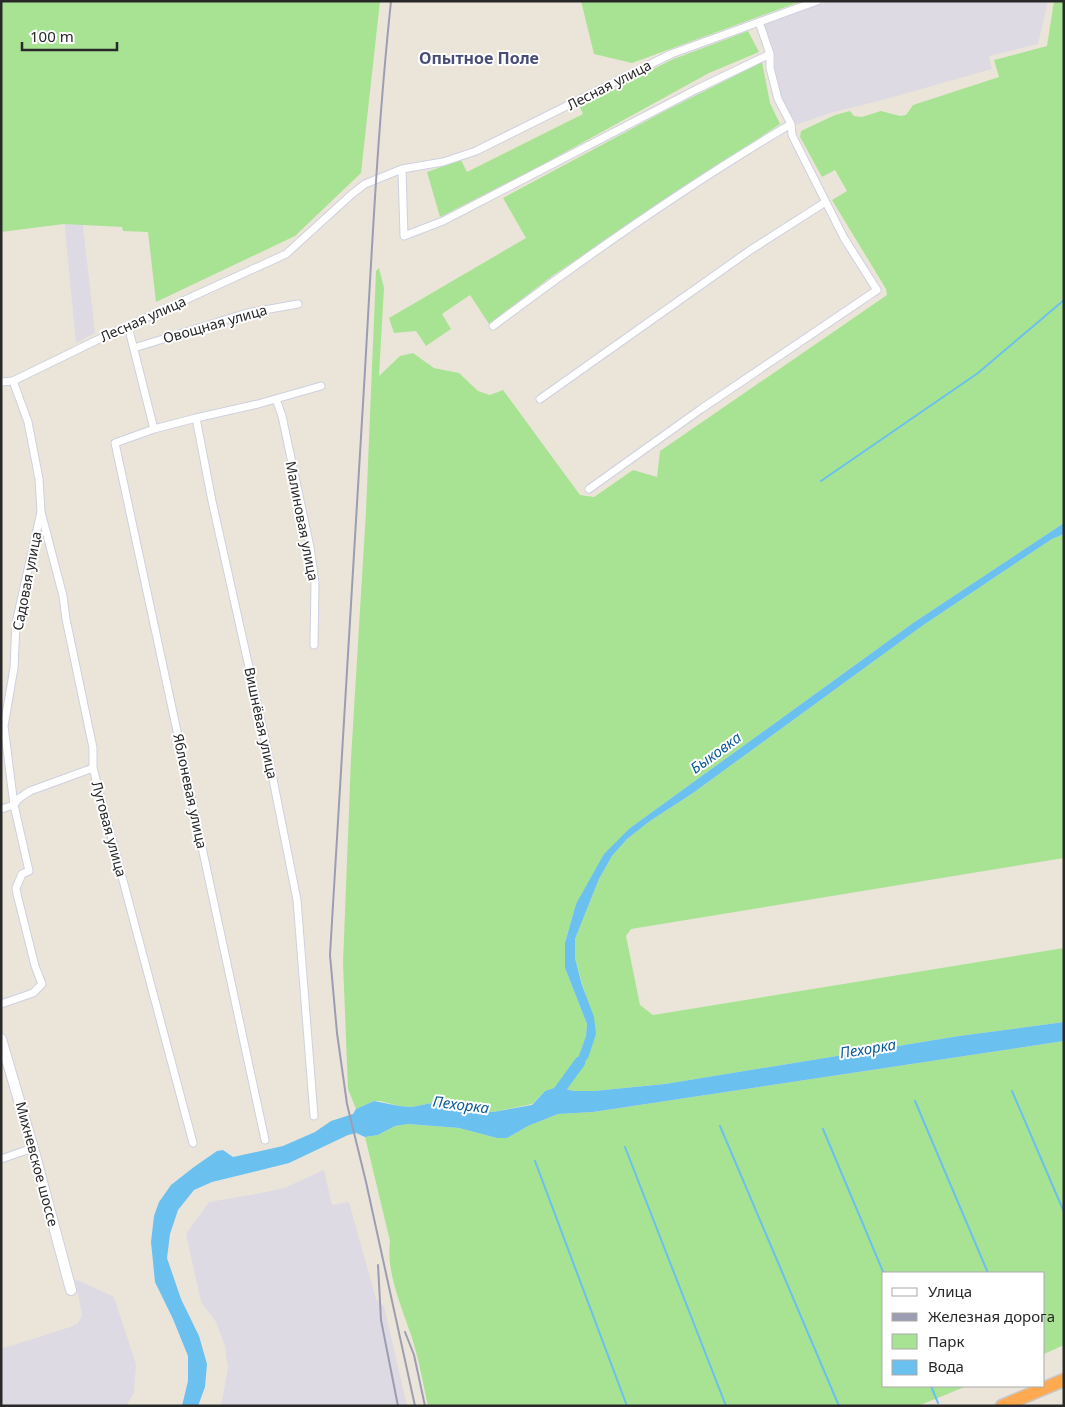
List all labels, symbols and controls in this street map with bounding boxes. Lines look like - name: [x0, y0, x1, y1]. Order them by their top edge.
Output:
- scale bar: [22, 20, 118, 52]
- text: 100 m: [30, 26, 74, 46]
- district label: Опытное Поле: [419, 47, 539, 69]
- street label: Лесная улица: [563, 55, 654, 114]
- street label: Лесная улица: [97, 291, 189, 346]
- street label: Овощная улица: [161, 300, 269, 347]
- street label: Малиновая улица: [282, 460, 323, 582]
- street label: Садовая улица: [8, 530, 45, 632]
- street label: Вишнёвая улица: [240, 665, 283, 780]
- water label: Быковка: [686, 727, 745, 777]
- street label: Яблоневая улица: [169, 732, 212, 850]
- street label: Луговая улица: [88, 779, 131, 879]
- water label: Пехорка: [838, 1034, 898, 1062]
- water label: Пехорка: [432, 1091, 491, 1117]
- street label: Михневское шоссе: [12, 1099, 63, 1229]
- legend: [882, 1272, 1045, 1387]
- text: Улица: [928, 1281, 972, 1301]
- text: Железная дорога: [928, 1306, 1055, 1326]
- text: Парк: [928, 1331, 964, 1351]
- text: Вода: [928, 1356, 964, 1376]

